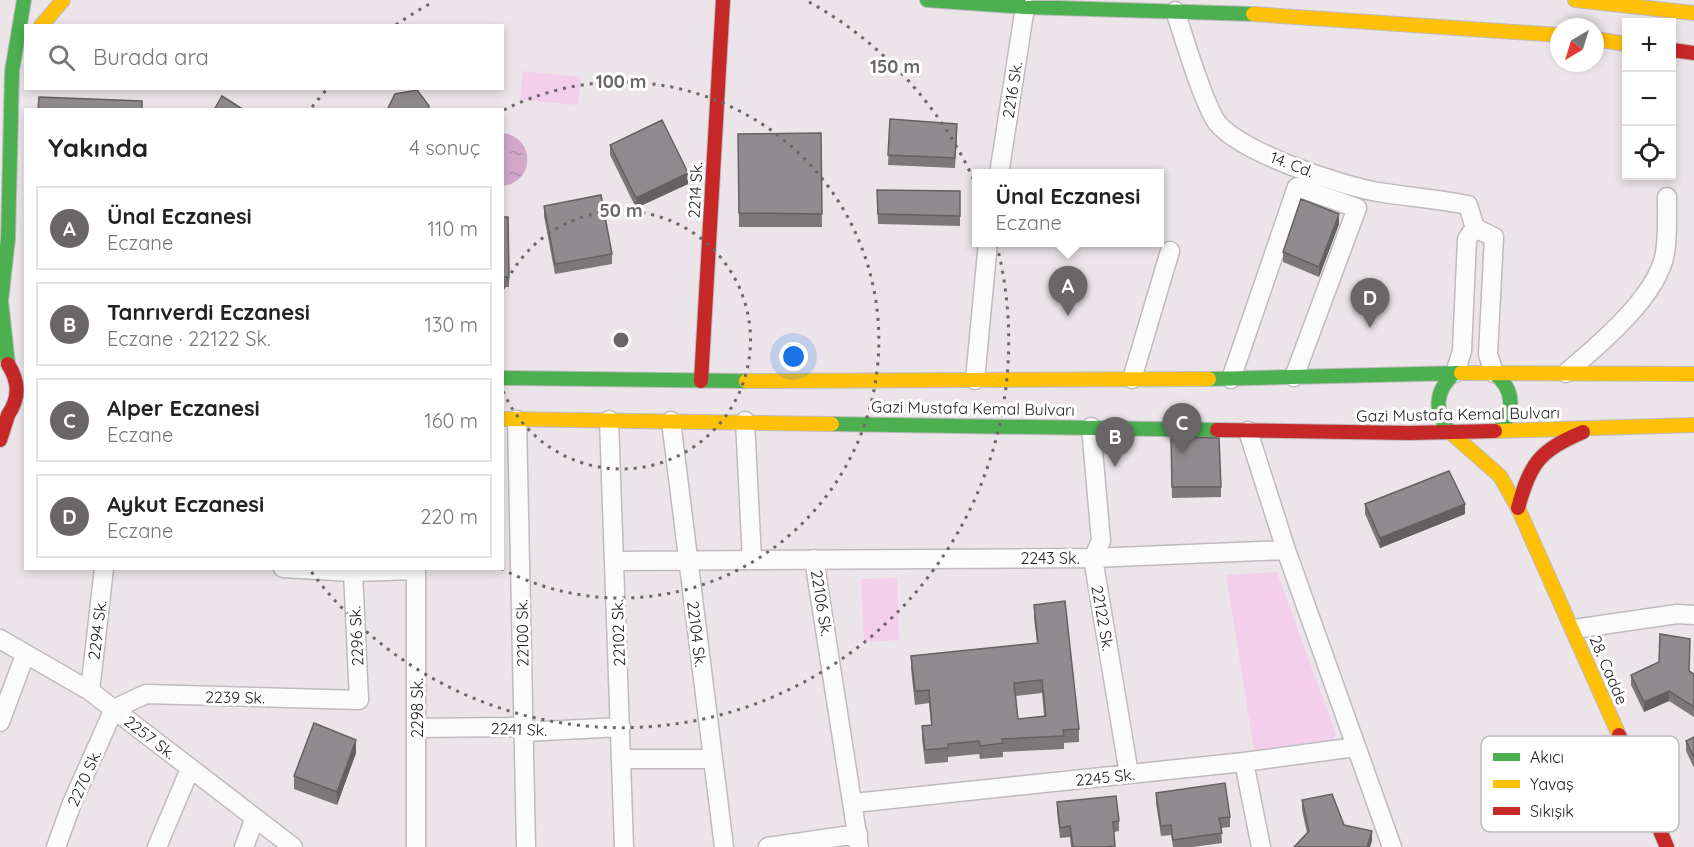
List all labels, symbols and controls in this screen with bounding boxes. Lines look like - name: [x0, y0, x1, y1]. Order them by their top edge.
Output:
- north arrow: [1550, 18, 1604, 72]
- map controls: [1622, 18, 1676, 180]
- button: +: [1622, 18, 1676, 72]
- search box: [24, 24, 504, 90]
- icon: search: [45, 41, 78, 74]
- text: Burada ara: [93, 43, 209, 71]
- text: 150 m: [870, 55, 920, 78]
- street label: 2216 Sk.: [998, 60, 1026, 120]
- text: 100 m: [596, 70, 646, 93]
- button: −: [1622, 72, 1676, 126]
- button: locate: [1622, 126, 1676, 180]
- text: Yakında: [48, 131, 148, 164]
- text: 4 sonuç: [409, 135, 480, 160]
- street label: 14. Cd.: [1268, 147, 1316, 181]
- street label: 2214 Sk.: [684, 161, 706, 219]
- popup: [972, 169, 1164, 247]
- text: Ünal Eczanesi: [996, 182, 1140, 210]
- text: 50 m: [599, 199, 643, 222]
- text: Ünal Eczanesi: [107, 202, 252, 230]
- text: Eczane: [996, 210, 1062, 235]
- text: A: [63, 216, 76, 241]
- text: 110 m: [428, 216, 478, 241]
- text: Eczane: [107, 230, 173, 255]
- pin: A: [1048, 266, 1088, 316]
- pin: D: [1350, 278, 1390, 328]
- text: Tanrıverdi Eczanesi: [107, 298, 310, 326]
- text: B: [63, 312, 76, 337]
- text: 130 m: [425, 312, 478, 337]
- text: Eczane · 22122 Sk.: [107, 326, 271, 351]
- centre of rings: [611, 330, 631, 350]
- your location: [779, 342, 808, 371]
- text: Alper Eczanesi: [107, 394, 260, 422]
- street label: Gazi Mustafa Kemal Bulvarı: [871, 396, 1075, 420]
- street label: Gazi Mustafa Kemal Bulvarı: [1356, 402, 1560, 426]
- pin: C: [1162, 404, 1202, 453]
- text: C: [63, 408, 76, 433]
- text: 160 m: [424, 408, 478, 433]
- pin: B: [1096, 418, 1134, 467]
- text: Eczane: [107, 422, 173, 447]
- text: Aykut Eczanesi: [107, 490, 264, 518]
- text: D: [62, 504, 77, 529]
- text: 220 m: [420, 504, 478, 529]
- text: Eczane: [107, 518, 173, 543]
- street label: 2243 Sk.: [1020, 548, 1080, 568]
- street label: 22106 Sk.: [807, 569, 837, 638]
- street label: 22122 Sk.: [1087, 584, 1119, 652]
- street label: 2294 Sk.: [83, 599, 111, 661]
- street label: 22100 Sk.: [511, 599, 533, 667]
- street label: 22102 Sk.: [607, 599, 629, 667]
- street label: 22104 Sk.: [683, 600, 711, 668]
- street label: 2296 Sk.: [344, 605, 368, 667]
- street label: 28. Cadde: [1585, 632, 1633, 708]
- street label: 2298 Sk.: [407, 678, 427, 738]
- street label: 2239 Sk.: [205, 686, 265, 708]
- street label: 2257 Sk.: [120, 711, 180, 763]
- street label: 2241 Sk.: [490, 718, 548, 740]
- legend: [1481, 736, 1679, 832]
- street label: 2270 Sk.: [63, 746, 105, 809]
- text: Akıcı: [1530, 747, 1564, 767]
- street label: 2245 Sk.: [1074, 764, 1136, 790]
- text: Yavaş: [1530, 774, 1574, 794]
- text: Sıkışık: [1530, 801, 1574, 821]

